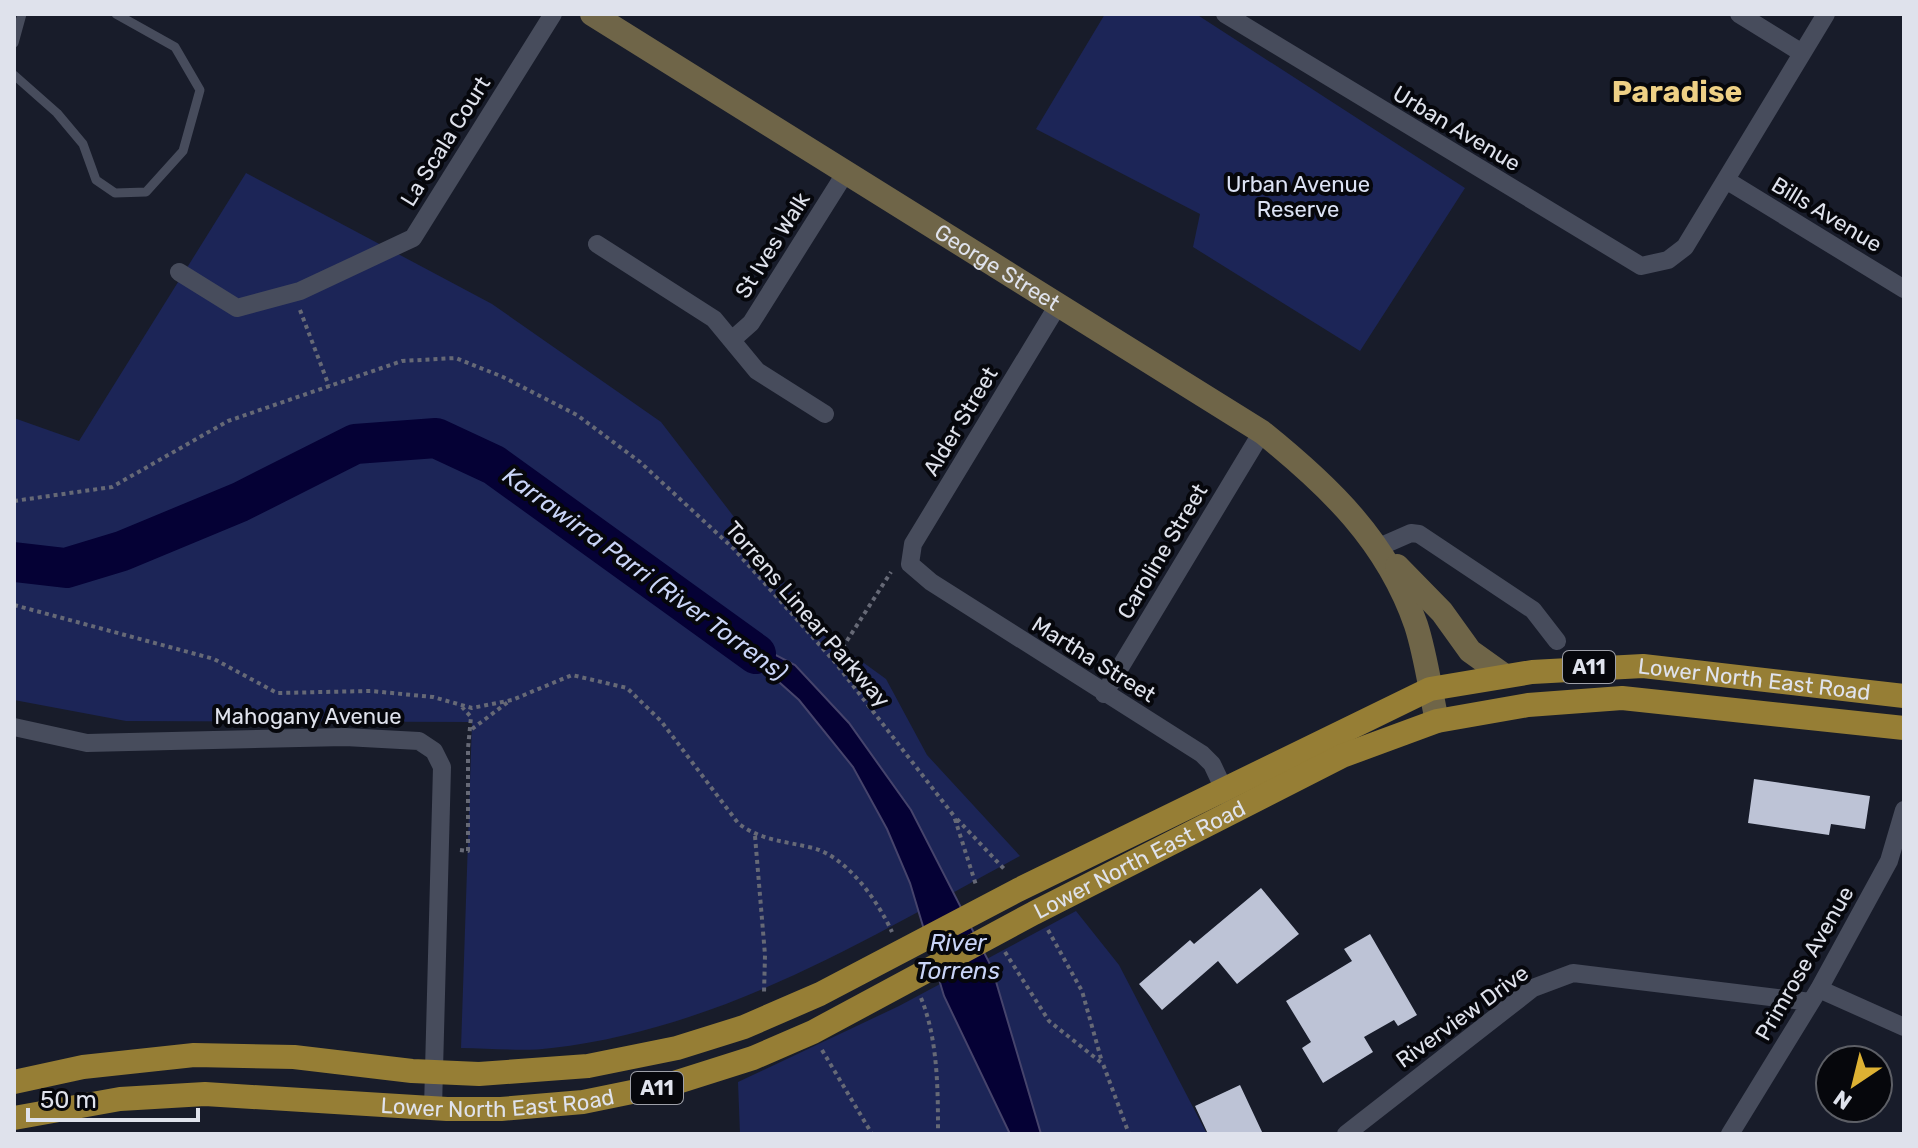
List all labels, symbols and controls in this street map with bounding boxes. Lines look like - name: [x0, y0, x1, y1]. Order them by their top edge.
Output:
- street label: La Scala Court: [395, 71, 496, 211]
- district label: Paradise: [1612, 74, 1742, 110]
- street label: Urban Avenue: [1388, 80, 1526, 177]
- park label: Urban Avenue Reserve: [1226, 171, 1370, 223]
- street label: Bills Avenue: [1767, 171, 1887, 258]
- street label: St Ives Walk: [729, 187, 816, 303]
- street label: George Street: [930, 218, 1065, 317]
- street label: Alder Street: [917, 362, 1004, 481]
- water label: Karrawirra Parri (River Torrens): [497, 461, 793, 687]
- street label: Caroline Street: [1111, 478, 1214, 624]
- street label: Torrens Linear Parkway: [719, 516, 896, 713]
- street label: Martha Street: [1027, 611, 1161, 708]
- road number: A11: [1563, 651, 1615, 683]
- street label: Lower North East Road: [1636, 653, 1872, 706]
- street label: Mahogany Avenue: [214, 703, 402, 730]
- street label: Lower North East Road: [1029, 795, 1250, 925]
- street label: Primrose Avenue: [1749, 881, 1860, 1045]
- water label: River Torrens: [916, 929, 1000, 985]
- street label: Riverview Drive: [1391, 959, 1534, 1074]
- north arrow: [1814, 1044, 1894, 1124]
- scale bar: [28, 1072, 198, 1122]
- road number: A11: [631, 1072, 683, 1104]
- street label: Lower North East Road: [380, 1083, 617, 1123]
- text: N: [1829, 1084, 1857, 1116]
- text: 50 m: [40, 1086, 97, 1114]

